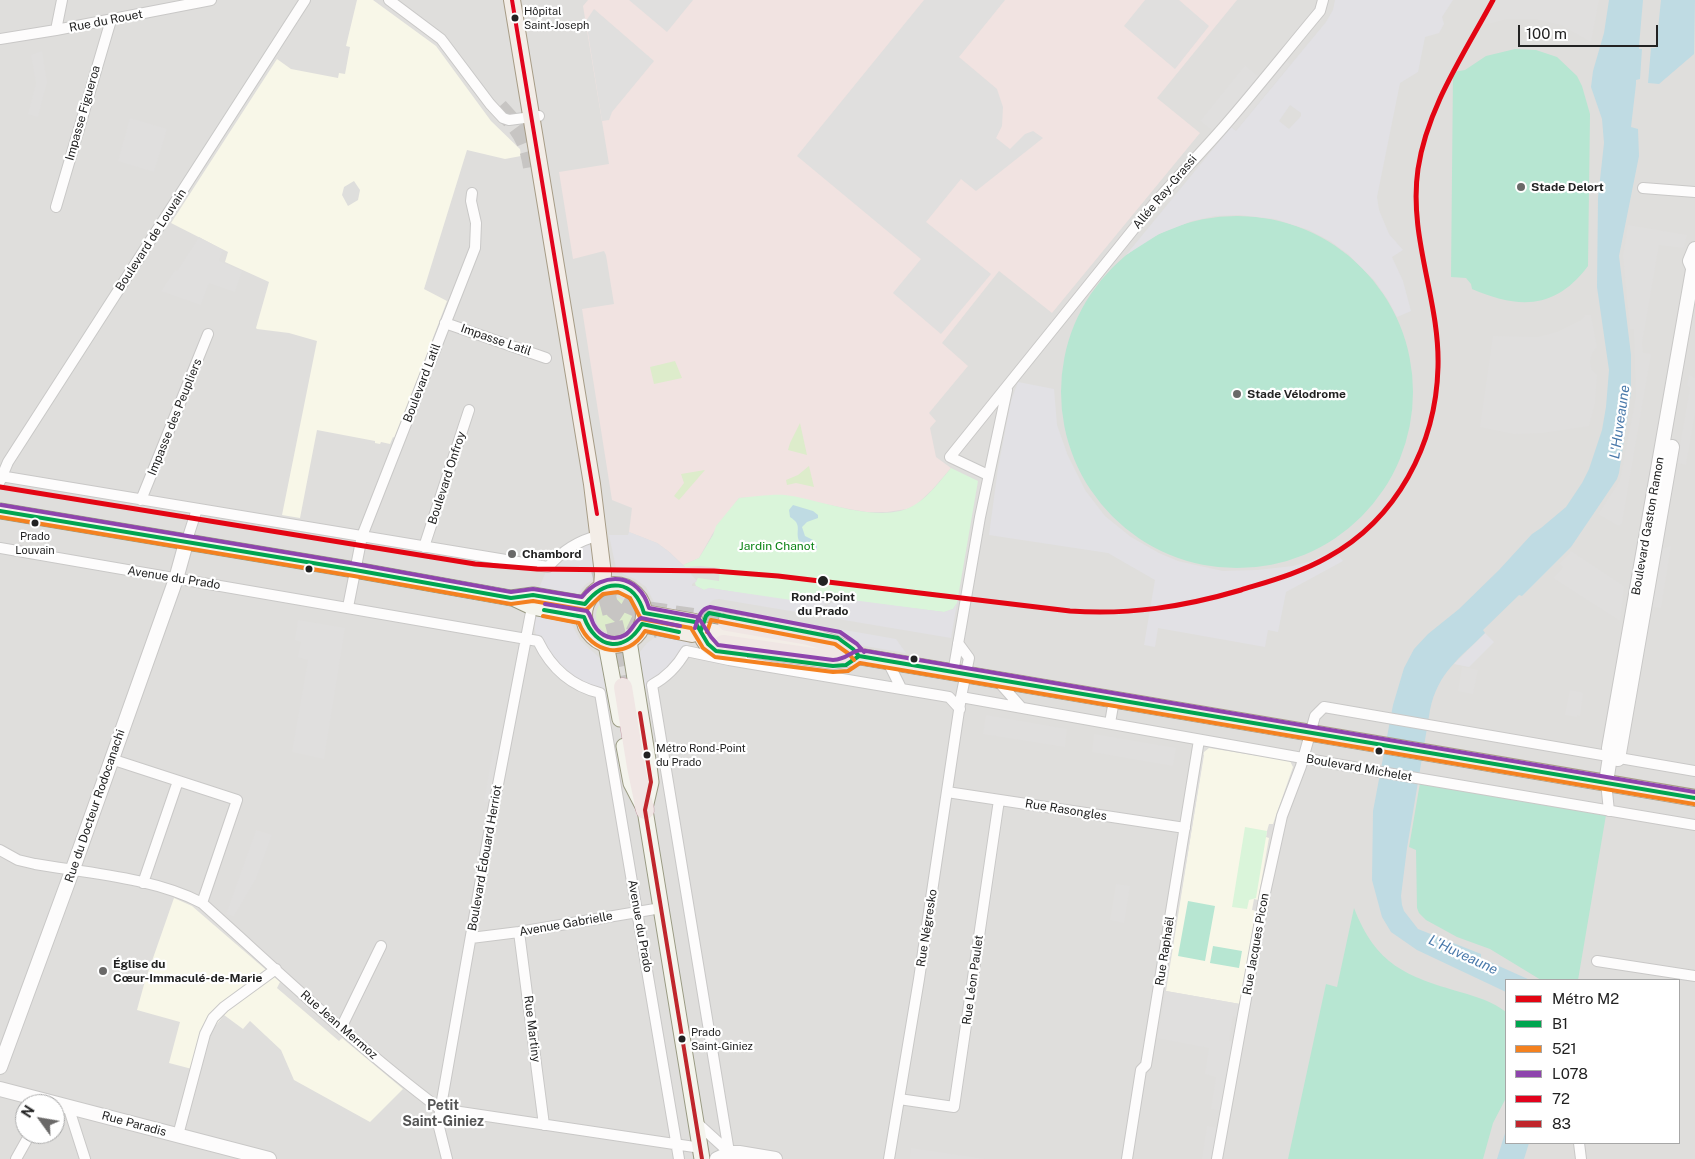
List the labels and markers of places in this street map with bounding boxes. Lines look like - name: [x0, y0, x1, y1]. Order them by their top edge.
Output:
- place label: Hôpital Saint-Joseph: [524, 5, 589, 31]
- marker: Hôpital Saint-Joseph: [510, 13, 520, 23]
- place label: Stade Delort: [1531, 180, 1604, 194]
- marker: Stade Delort: [1515, 181, 1527, 193]
- place label: Stade Vélodrome: [1247, 387, 1346, 401]
- marker: Stade Vélodrome: [1231, 388, 1243, 400]
- marker: Prado Louvain: [30, 518, 40, 528]
- place label: Prado Louvain: [15, 530, 55, 556]
- place label: Chambord: [522, 547, 582, 561]
- marker: Chambord: [506, 548, 518, 560]
- unlabelled marker: [304, 564, 314, 574]
- marker: Rond-Point du Prado: [816, 574, 830, 588]
- place label: Rond-Point du Prado: [791, 590, 855, 618]
- unlabelled marker: [909, 654, 919, 664]
- place label: Métro Rond-Point du Prado: [656, 742, 746, 768]
- unlabelled marker: [1374, 746, 1384, 756]
- marker: Métro Rond-Point du Prado: [642, 750, 652, 760]
- place label: Église du Cœur-Immaculé-de-Marie: [113, 957, 262, 985]
- marker: Église du Cœur-Immaculé-de-Marie: [97, 965, 109, 977]
- place label: Prado Saint-Giniez: [691, 1026, 753, 1052]
- marker: Prado Saint-Giniez: [677, 1034, 687, 1044]

